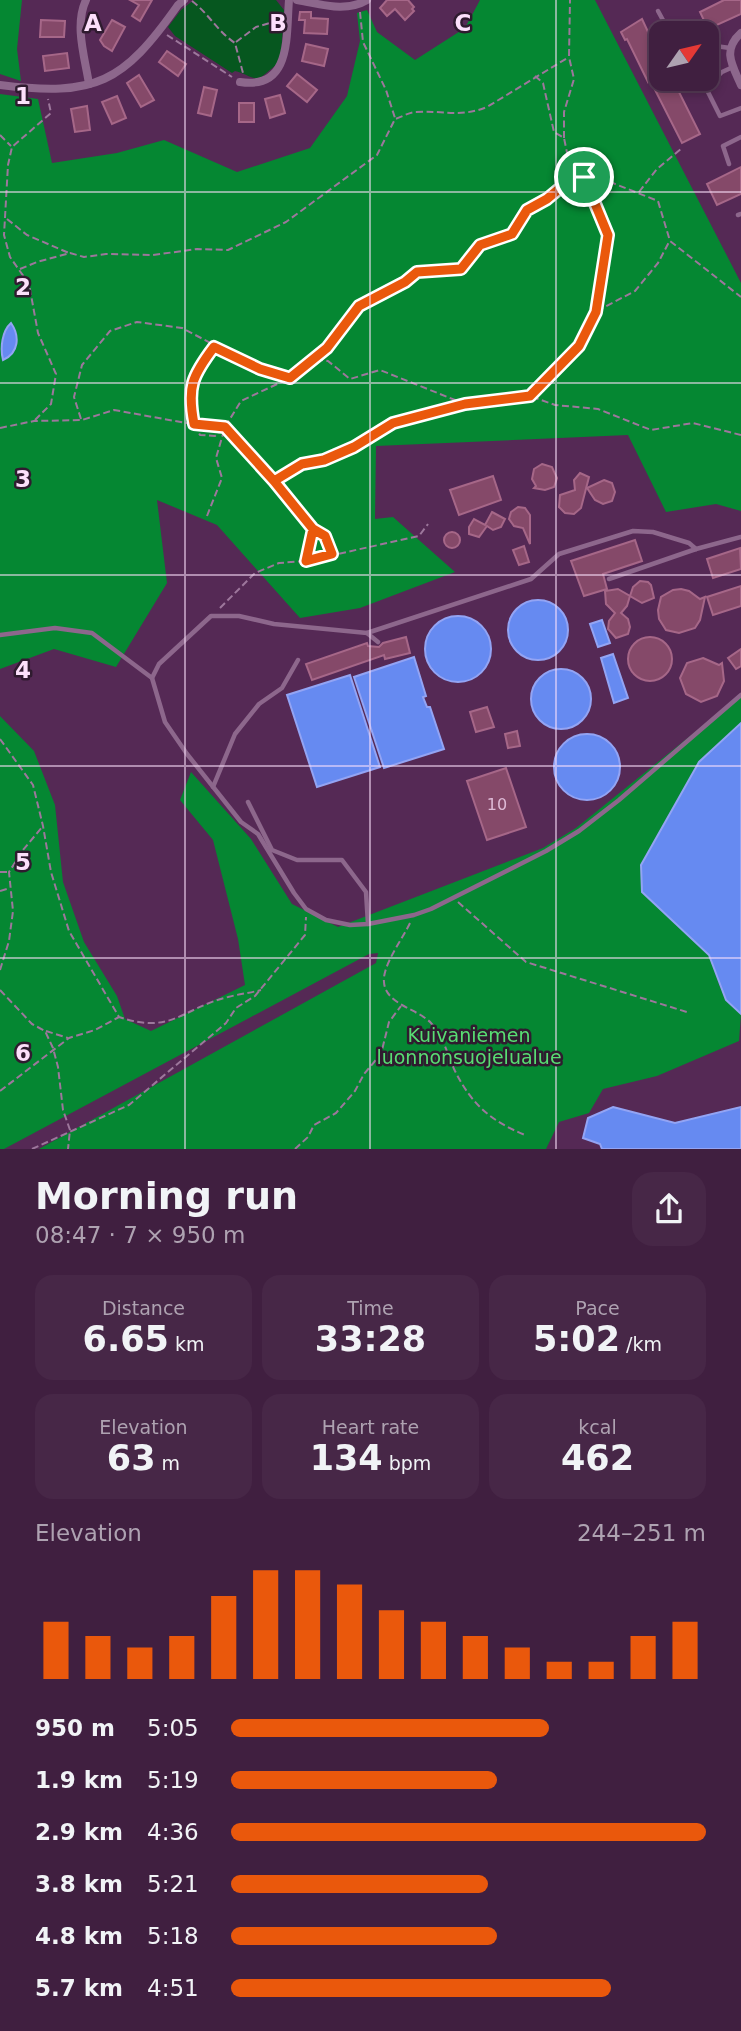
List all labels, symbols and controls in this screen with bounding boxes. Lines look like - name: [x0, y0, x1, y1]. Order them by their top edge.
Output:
- text: A: [84, 10, 102, 36]
- text: B: [269, 10, 287, 36]
- text: C: [455, 10, 471, 36]
- north arrow: [649, 21, 719, 91]
- map controls: [649, 21, 719, 91]
- text: 1: [15, 83, 31, 109]
- pin: [554, 147, 614, 207]
- icon: arrive: [565, 158, 603, 196]
- text: 2: [15, 274, 31, 300]
- text: 3: [15, 466, 31, 492]
- text: 4: [15, 657, 31, 683]
- house number: 10: [487, 795, 507, 814]
- text: 5: [15, 849, 31, 875]
- park label: Kuivaniemen luonnonsuojelualue: [376, 1024, 562, 1068]
- text: 6: [15, 1040, 31, 1066]
- button: share: [632, 1172, 706, 1246]
- text: Morning run: [35, 1174, 298, 1218]
- text: 08:47 · 7 × 950 m: [35, 1222, 245, 1248]
- text: Distance: [102, 1297, 185, 1319]
- text: Time: [347, 1297, 394, 1319]
- text: Pace: [575, 1297, 620, 1319]
- text: 6.65: [83, 1319, 169, 1359]
- text: 33:28: [315, 1319, 426, 1359]
- text: 5:02: [533, 1319, 620, 1359]
- text: km: [169, 1333, 204, 1355]
- text: /km: [620, 1333, 662, 1355]
- text: Elevation: [99, 1416, 188, 1438]
- text: Heart rate: [322, 1416, 419, 1438]
- text: kcal: [578, 1416, 617, 1438]
- text: 63: [107, 1438, 156, 1478]
- text: 134: [310, 1438, 383, 1478]
- text: 462: [561, 1438, 634, 1478]
- text: m: [156, 1452, 180, 1474]
- text: bpm: [383, 1452, 431, 1474]
- text: Elevation: [35, 1520, 142, 1546]
- text: 244–251 m: [577, 1520, 706, 1546]
- text: 950 m: [35, 1715, 115, 1741]
- text: 5:05: [147, 1715, 199, 1741]
- text: 1.9 km: [35, 1767, 123, 1793]
- text: 5:19: [147, 1767, 199, 1793]
- text: 2.9 km: [35, 1819, 123, 1845]
- text: 4:36: [147, 1819, 199, 1845]
- text: 3.8 km: [35, 1871, 123, 1897]
- text: 5:21: [147, 1871, 199, 1897]
- text: 4.8 km: [35, 1923, 123, 1949]
- text: 5:18: [147, 1923, 199, 1949]
- text: 5.7 km: [35, 1975, 123, 2001]
- text: 4:51: [147, 1975, 199, 2001]

